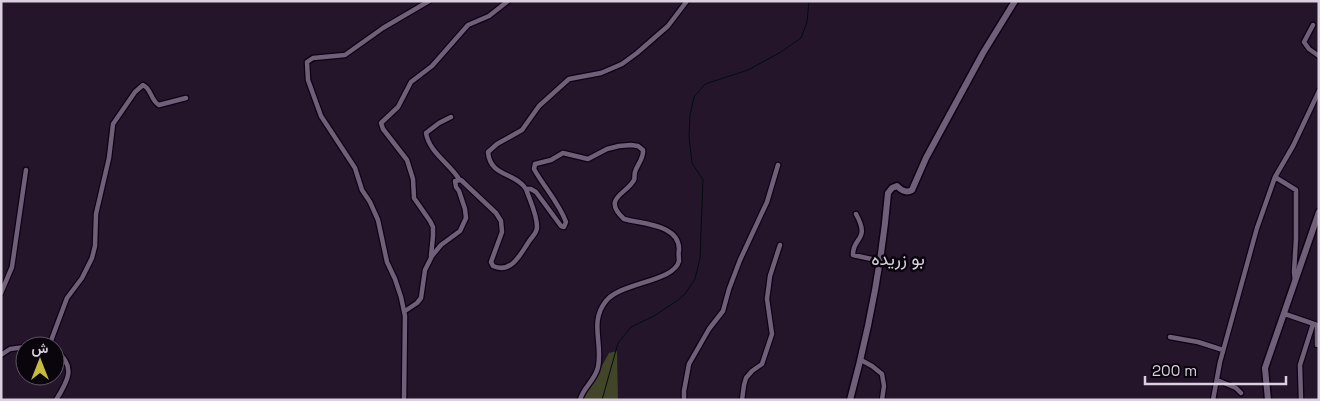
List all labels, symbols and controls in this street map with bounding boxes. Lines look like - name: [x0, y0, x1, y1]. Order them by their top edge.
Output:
- district label: بو زريده: [871, 247, 925, 270]
- north arrow: [15, 336, 65, 386]
- text: ش: [32, 339, 49, 357]
- scale bar: [1145, 354, 1286, 386]
- text: 200 m: [1152, 361, 1197, 380]

